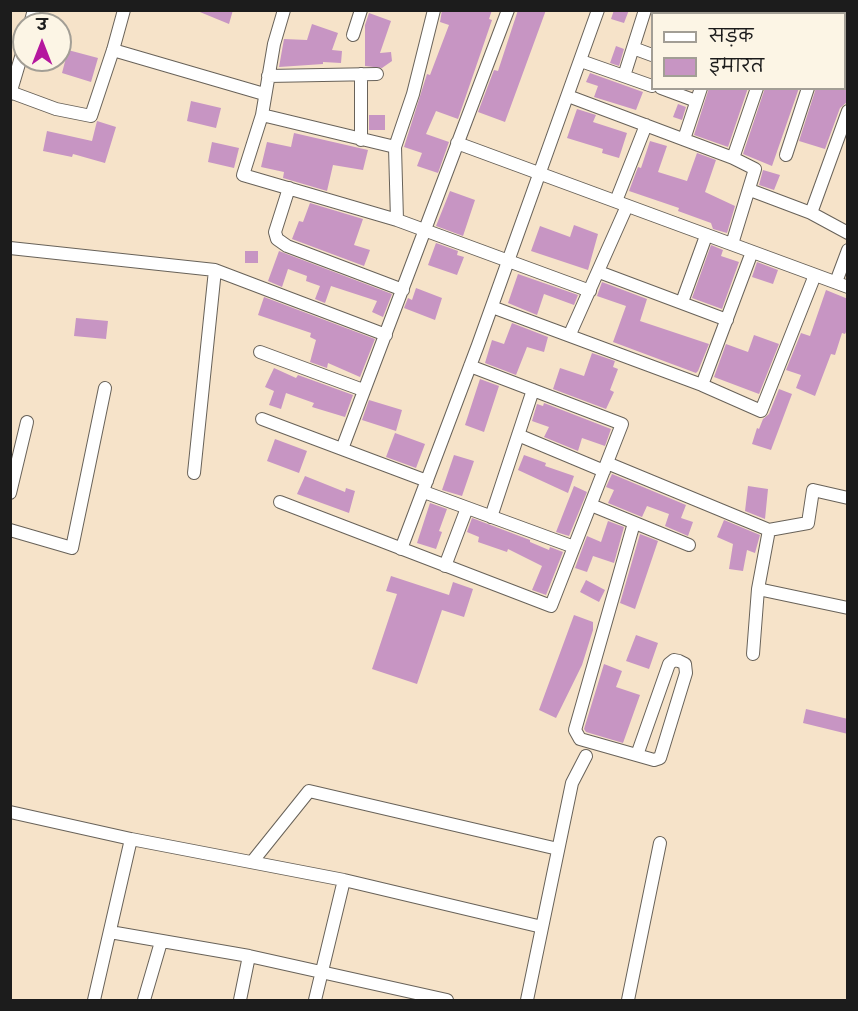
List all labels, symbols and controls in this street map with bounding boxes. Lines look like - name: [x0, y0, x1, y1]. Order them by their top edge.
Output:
- north arrow: [12, 12, 72, 72]
- legend: [651, 12, 846, 90]
- text: उ: [37, 16, 47, 35]
- text: सड़क: [709, 26, 753, 47]
- text: इमारत: [709, 56, 764, 77]

